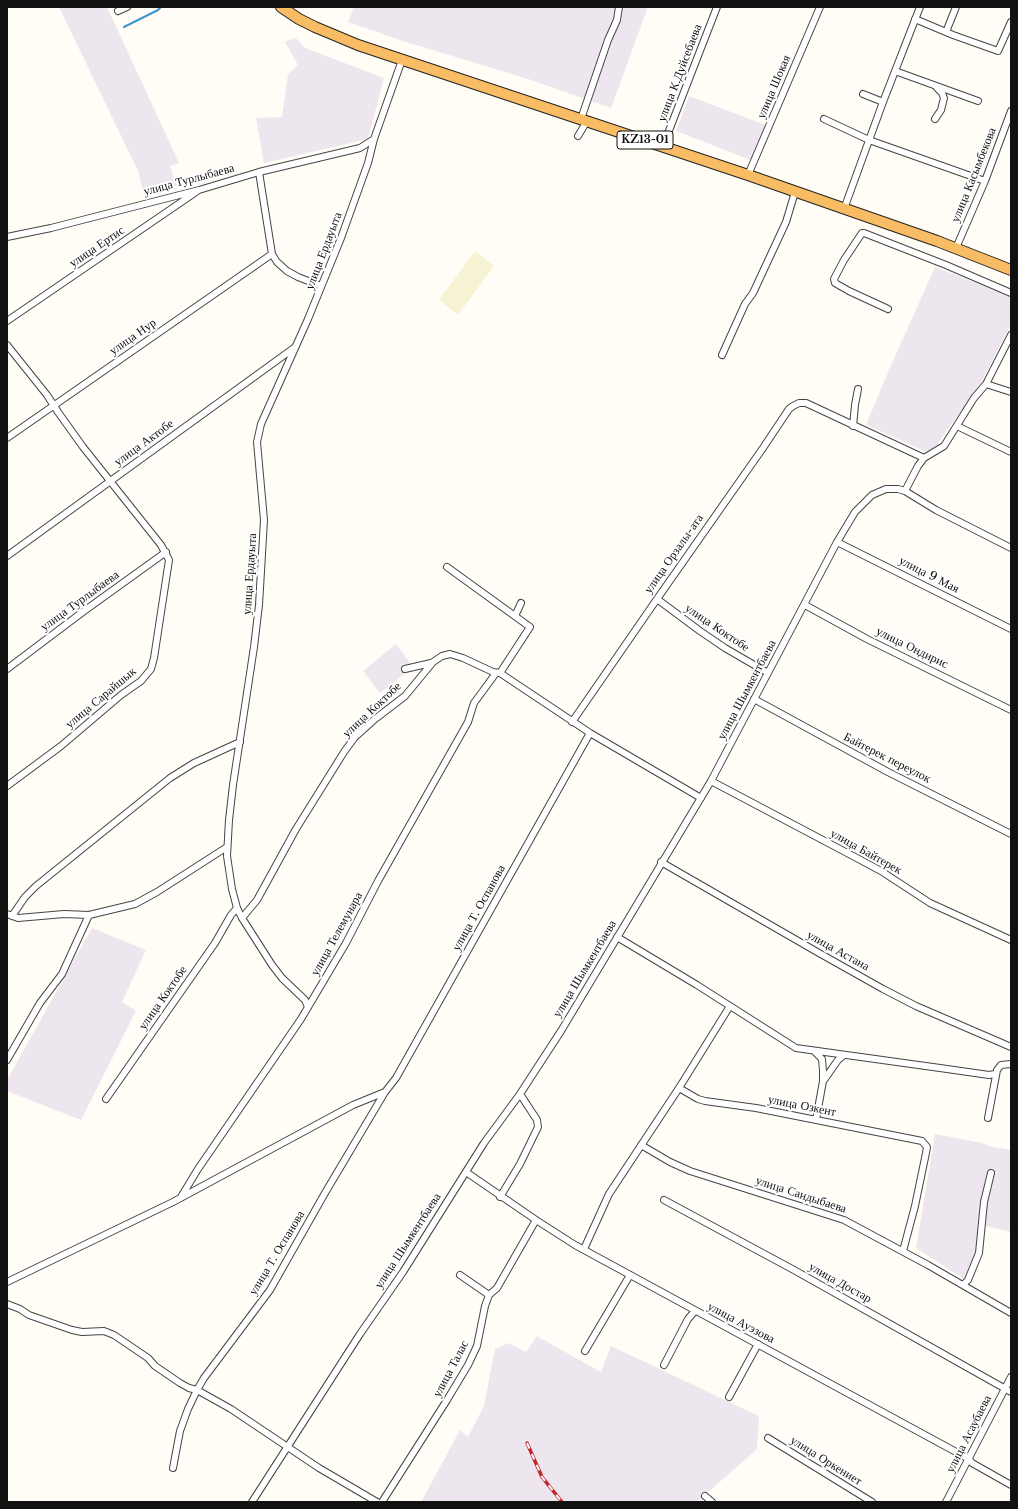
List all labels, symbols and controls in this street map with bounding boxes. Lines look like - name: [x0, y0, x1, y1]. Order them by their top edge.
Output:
- street label: улица К.Дуйсебаева: [655, 22, 705, 124]
- street label: улица Шокая: [754, 53, 794, 121]
- street label: улица Касымбекова: [948, 126, 1000, 224]
- road number: KZ13-01: [617, 131, 673, 149]
- street label: улица Турлыбаева: [142, 161, 236, 199]
- street label: улица Ердауыта: [303, 210, 345, 292]
- street label: улица Ертис: [67, 223, 127, 271]
- street label: улица Нур: [107, 316, 159, 358]
- street label: улица Актобе: [112, 417, 176, 469]
- street label: улица Орзалы-ата: [641, 512, 707, 596]
- street label: улица Ердауыта: [240, 533, 260, 615]
- street label: улица 9 Мая: [896, 554, 962, 596]
- street label: улица Турлыбаева: [38, 568, 122, 634]
- street label: улица Коктобе: [682, 601, 752, 655]
- street label: улица Ондирис: [874, 624, 950, 672]
- street label: улица Шымкентбаева: [715, 638, 779, 742]
- street label: улица Сарайшык: [63, 664, 139, 732]
- street label: улица Коктобе: [340, 679, 404, 741]
- street label: Байтерек переулок: [841, 730, 933, 786]
- street label: улица Байтерек: [828, 826, 904, 878]
- street label: улица Т. Оспанова: [449, 863, 509, 953]
- street label: улица Телемунара: [308, 890, 366, 978]
- street label: улица Шымкентбаева: [550, 918, 620, 1020]
- street label: улица Астана: [804, 928, 872, 974]
- street label: улица Коктобе: [136, 963, 190, 1033]
- street label: улица Озкент: [767, 1092, 837, 1120]
- street label: улица Сандыбаева: [754, 1174, 848, 1216]
- street label: улица Шымкентбаева: [372, 1191, 444, 1291]
- street label: улица Т. Оспанова: [246, 1208, 308, 1298]
- street label: улица Достар: [806, 1260, 874, 1306]
- street label: улица Ауэзова: [705, 1299, 777, 1347]
- street label: улица Талас: [430, 1338, 472, 1400]
- street label: улица Асаубаева: [943, 1393, 995, 1475]
- street label: улица Оркениет: [787, 1433, 865, 1489]

